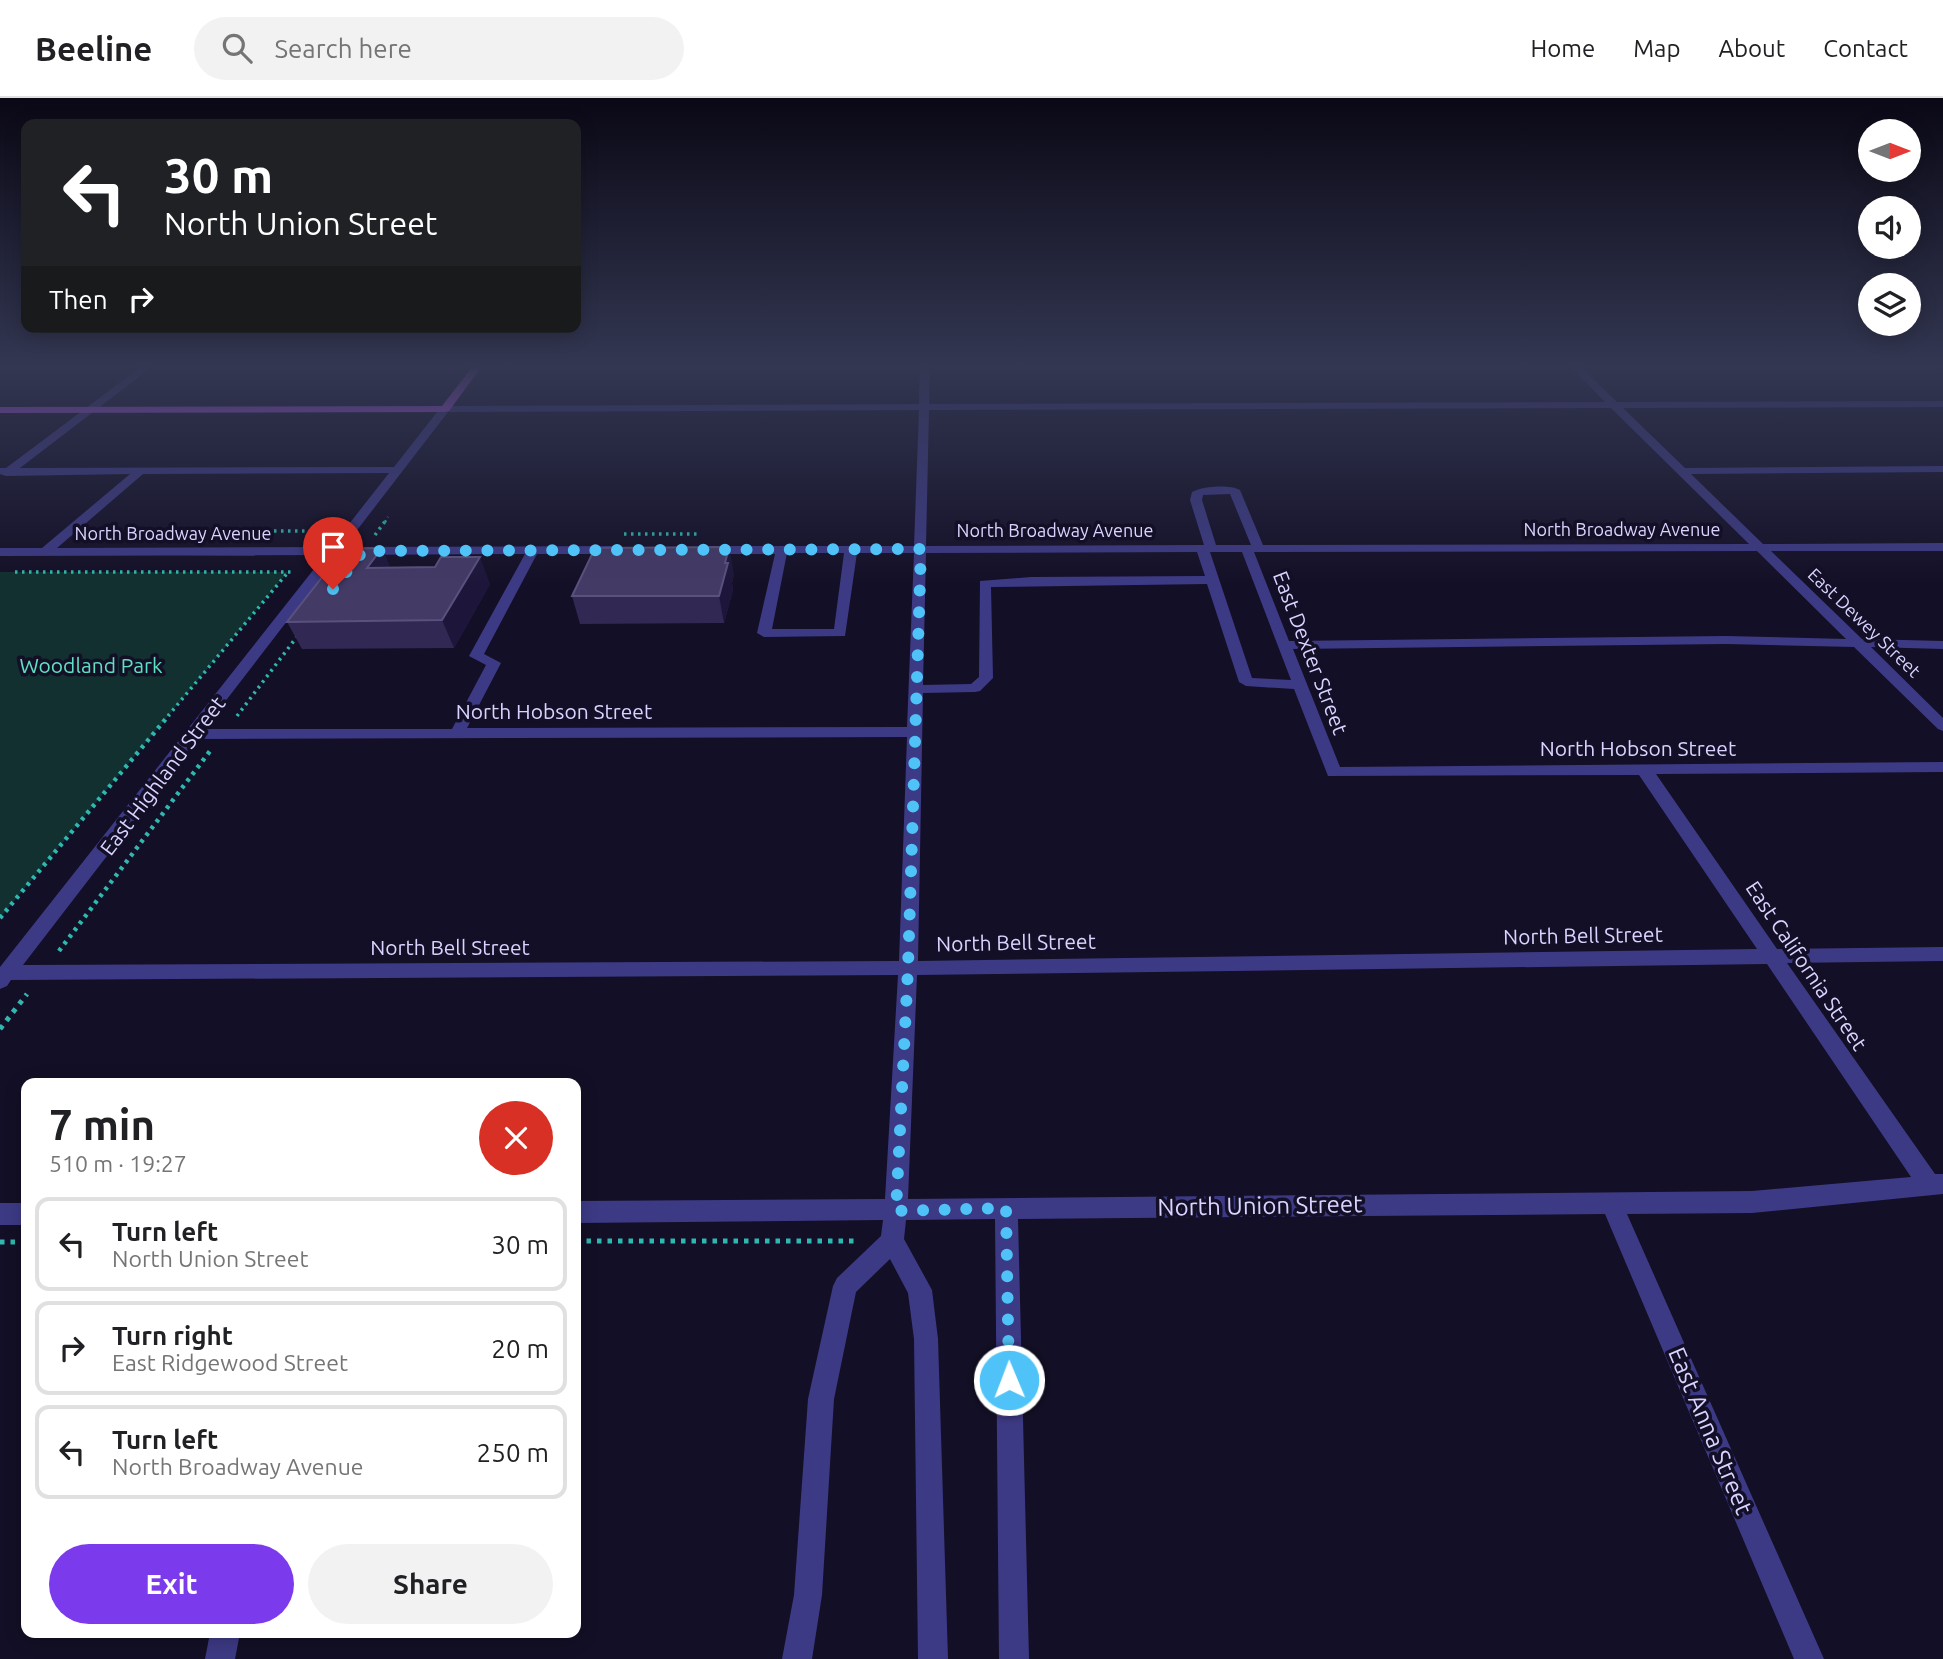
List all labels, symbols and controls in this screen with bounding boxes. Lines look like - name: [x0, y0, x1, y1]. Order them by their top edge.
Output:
- search box: [194, 17, 684, 80]
- icon: search: [218, 29, 256, 67]
- text: Beeline: [35, 30, 152, 67]
- text: Search here: [274, 34, 412, 63]
- text: Home: [1530, 35, 1595, 62]
- text: Map: [1633, 35, 1680, 62]
- text: About: [1718, 35, 1785, 62]
- text: Contact: [1823, 35, 1908, 62]
- north arrow: [1858, 119, 1922, 182]
- map controls: [1858, 119, 1921, 336]
- icon: left: [49, 147, 140, 238]
- text: 30 m: [164, 147, 273, 202]
- button: sound: [1858, 196, 1921, 259]
- text: North Union Street: [164, 205, 437, 241]
- button: layers: [1858, 273, 1921, 336]
- icon: right: [122, 280, 160, 318]
- text: Then: [49, 285, 108, 314]
- pin: [303, 517, 363, 589]
- street label: North Broadway Avenue: [1524, 519, 1720, 539]
- street label: North Broadway Avenue: [957, 520, 1153, 540]
- street label: North Broadway Avenue: [75, 523, 271, 543]
- icon: arrive: [314, 528, 352, 566]
- street label: East Dewey Street: [1805, 564, 1925, 681]
- street label: East Dexter Street: [1269, 568, 1353, 738]
- park label: Woodland Park: [19, 653, 163, 677]
- street label: East Highland Street: [95, 691, 230, 860]
- street label: North Hobson Street: [456, 699, 652, 723]
- street label: North Hobson Street: [1540, 736, 1736, 760]
- street label: East California Street: [1741, 876, 1872, 1054]
- street label: North Bell Street: [1503, 922, 1663, 948]
- street label: North Bell Street: [936, 929, 1096, 955]
- street label: North Bell Street: [370, 935, 530, 959]
- text: 7 min: [49, 1101, 155, 1148]
- button: close: [479, 1101, 553, 1175]
- text: 510 m · 19:27: [49, 1151, 187, 1176]
- street label: North Union Street: [1157, 1190, 1363, 1221]
- text: Turn left: [112, 1217, 218, 1246]
- icon: left: [53, 1225, 91, 1263]
- text: 30 m: [491, 1230, 549, 1259]
- text: North Union Street: [112, 1246, 309, 1271]
- text: Turn right: [112, 1321, 233, 1350]
- icon: right: [53, 1329, 91, 1367]
- text: 20 m: [491, 1334, 549, 1363]
- position arrow: [972, 1343, 1046, 1417]
- street label: East Anna Street: [1663, 1343, 1758, 1519]
- text: East Ridgewood Street: [112, 1350, 348, 1375]
- text: Turn left: [112, 1425, 218, 1454]
- icon: left: [53, 1433, 91, 1471]
- text: 250 m: [477, 1438, 549, 1467]
- text: North Broadway Avenue: [112, 1454, 364, 1479]
- button: Exit: [49, 1544, 294, 1624]
- button: Share: [308, 1544, 553, 1624]

